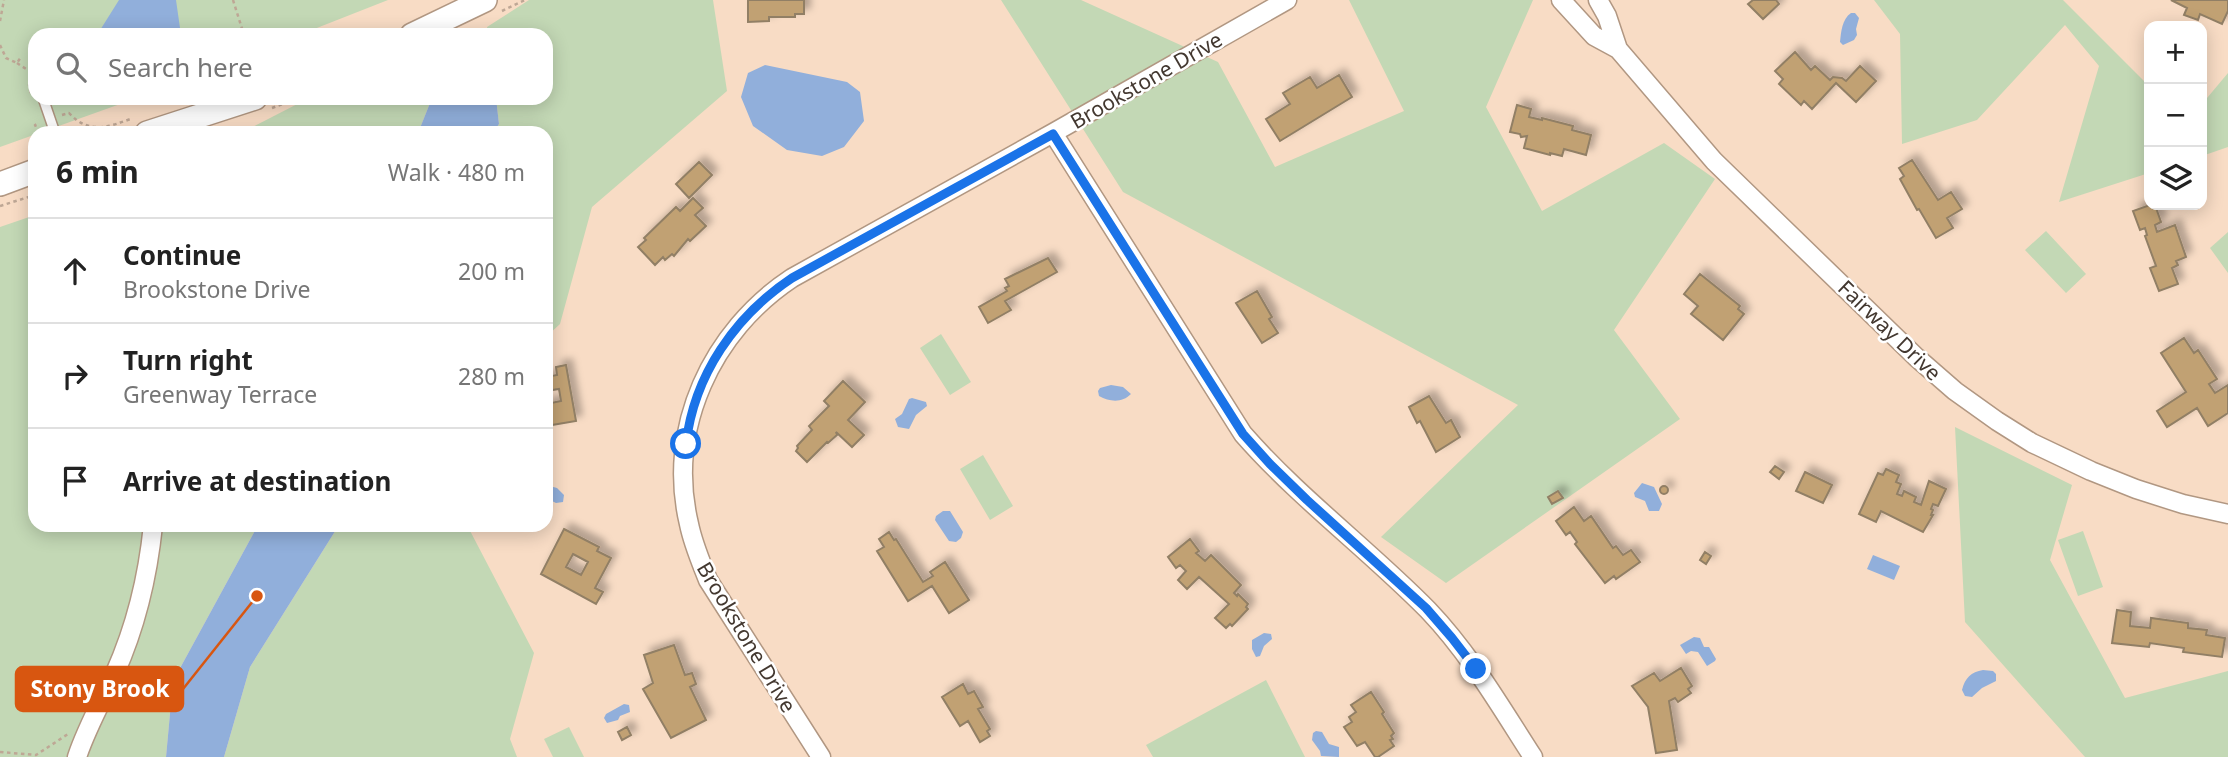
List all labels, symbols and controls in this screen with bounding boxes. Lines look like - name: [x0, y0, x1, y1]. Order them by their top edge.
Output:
- map controls: [2144, 21, 2207, 210]
- button: +: [2144, 21, 2207, 84]
- street label: Brookstone Drive: [1065, 25, 1227, 135]
- search box: [28, 28, 553, 105]
- icon: search: [52, 48, 90, 86]
- text: Search here: [108, 49, 253, 85]
- button: −: [2144, 84, 2207, 147]
- button: layers: [2144, 147, 2207, 210]
- text: 6 min: [56, 151, 139, 192]
- text: Walk · 480 m: [388, 156, 525, 188]
- text: Continue: [123, 237, 241, 273]
- icon: ahead: [56, 252, 94, 290]
- text: 200 m: [458, 255, 525, 287]
- text: Brookstone Drive: [123, 273, 310, 305]
- street label: Fairway Drive: [1832, 274, 1948, 386]
- text: Turn right: [123, 342, 253, 378]
- icon: right: [56, 357, 94, 395]
- text: 280 m: [458, 360, 525, 392]
- text: Greenway Terrace: [123, 378, 317, 410]
- route start: [670, 428, 701, 459]
- icon: arrive: [56, 462, 94, 500]
- text: Arrive at destination: [123, 463, 392, 499]
- street label: Brookstone Drive: [691, 556, 803, 718]
- route end: [1460, 653, 1491, 684]
- callout: Stony Brook: [16, 667, 183, 711]
- text: Stony Brook: [30, 672, 170, 704]

